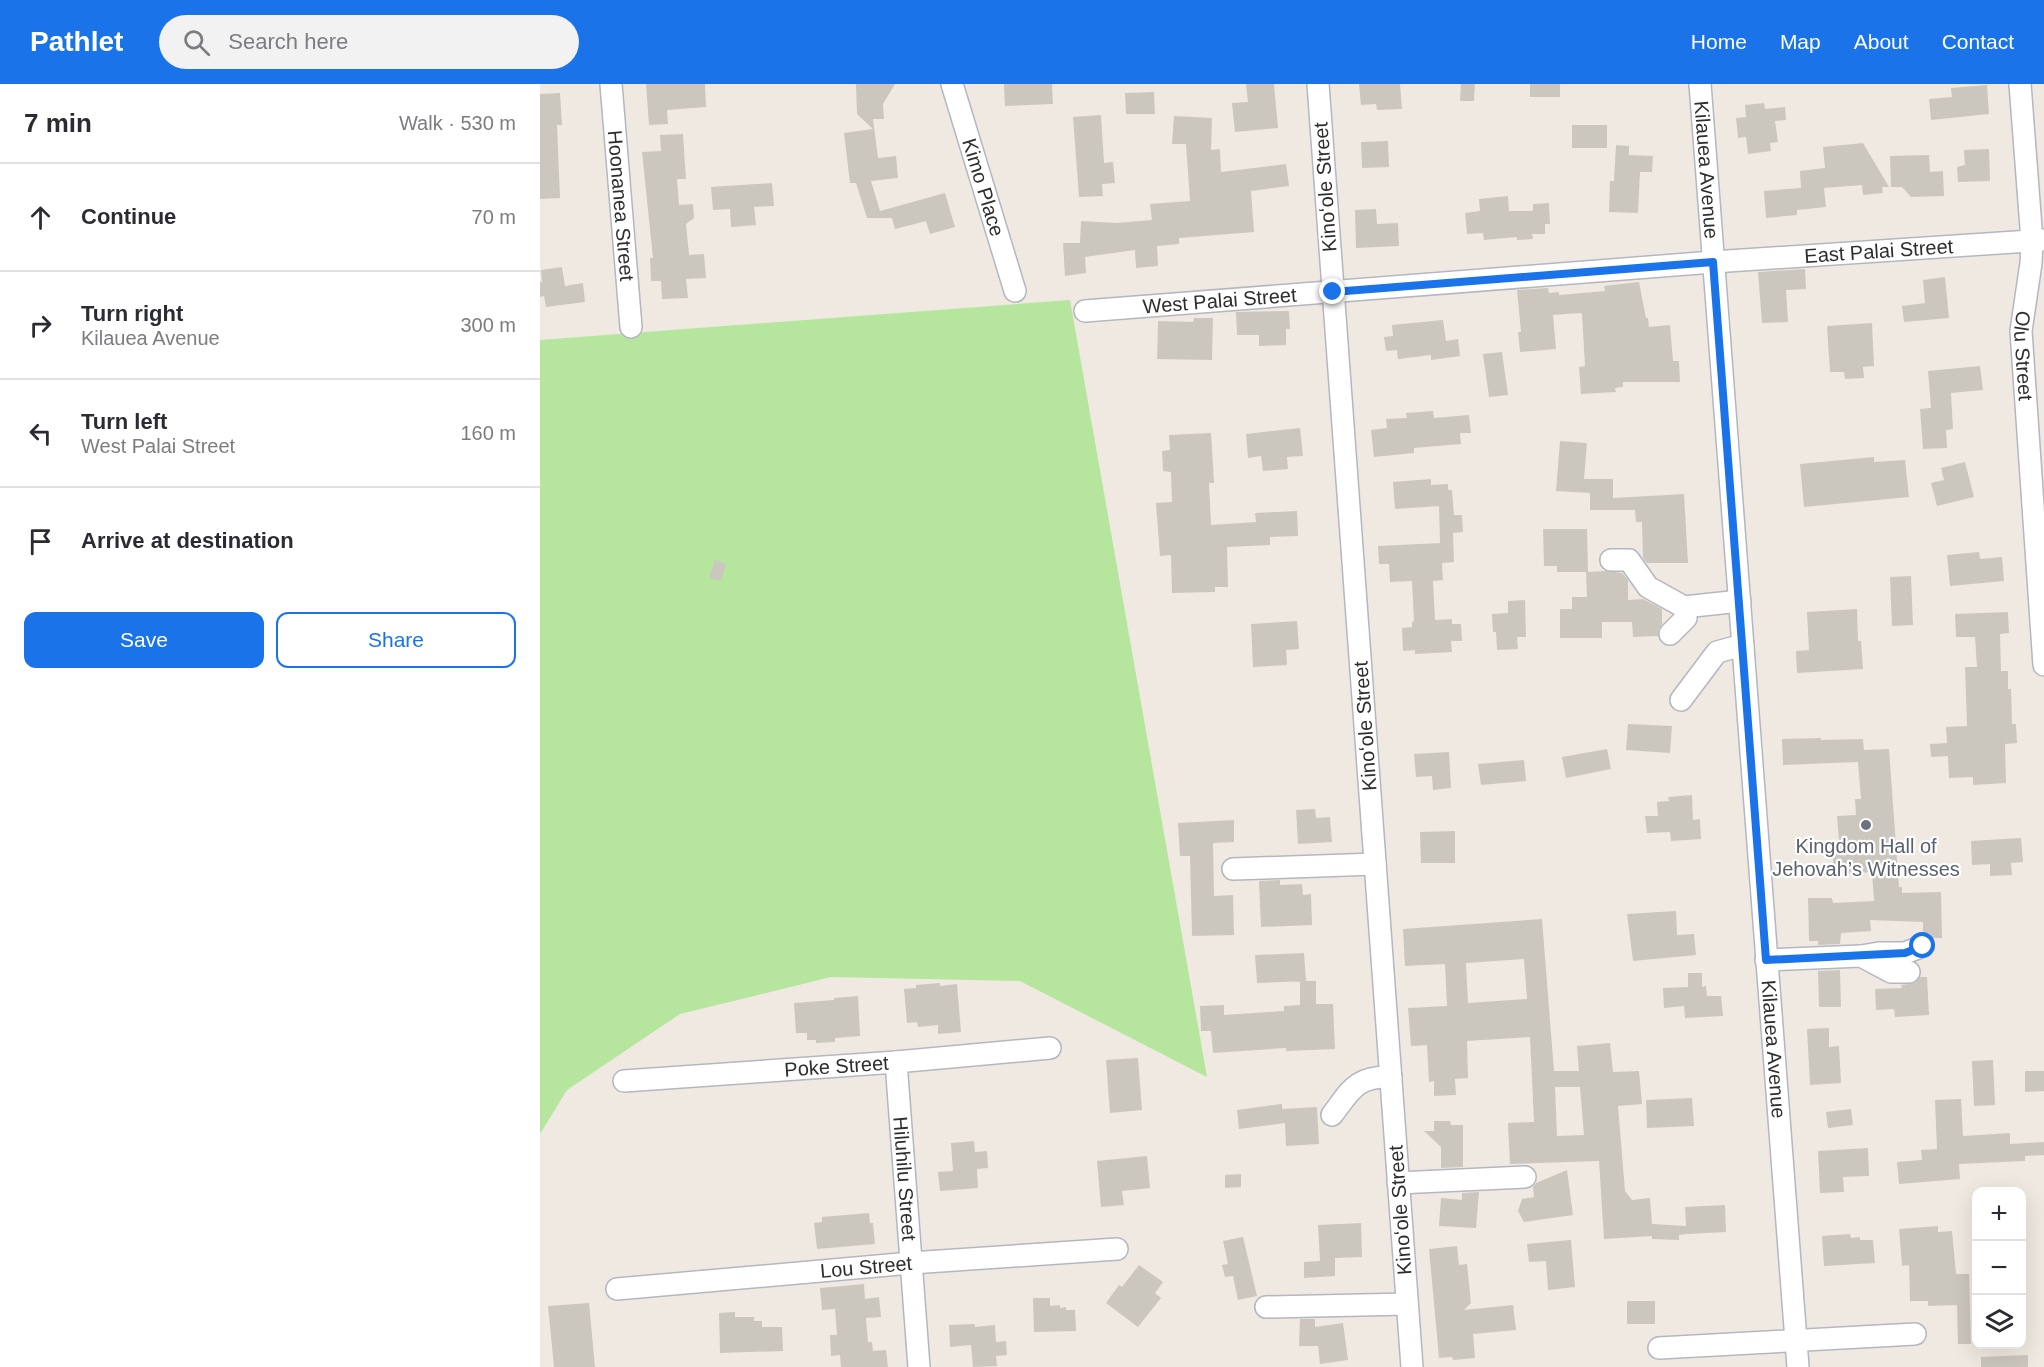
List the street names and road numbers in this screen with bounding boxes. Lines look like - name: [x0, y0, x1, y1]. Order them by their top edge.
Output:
- street label: Kilauea Avenue: [1690, 100, 1723, 240]
- street label: Kinoʻole Street: [1309, 121, 1341, 253]
- street label: Hoonanea Street: [604, 129, 638, 282]
- street label: Kimo Place: [958, 136, 1009, 239]
- street label: East Palai Street: [1804, 235, 1954, 267]
- street label: West Palai Street: [1142, 283, 1298, 317]
- street label: Olu Street: [2010, 309, 2037, 402]
- street label: Kinoʻole Street: [1349, 660, 1381, 792]
- street label: Kilauea Avenue: [1757, 979, 1790, 1119]
- street label: Poke Street: [784, 1052, 890, 1081]
- street label: Hiluhilu Street: [889, 1116, 920, 1242]
- street label: Kinoʻole Street: [1384, 1144, 1416, 1276]
- street label: Lou Street: [819, 1252, 913, 1282]

